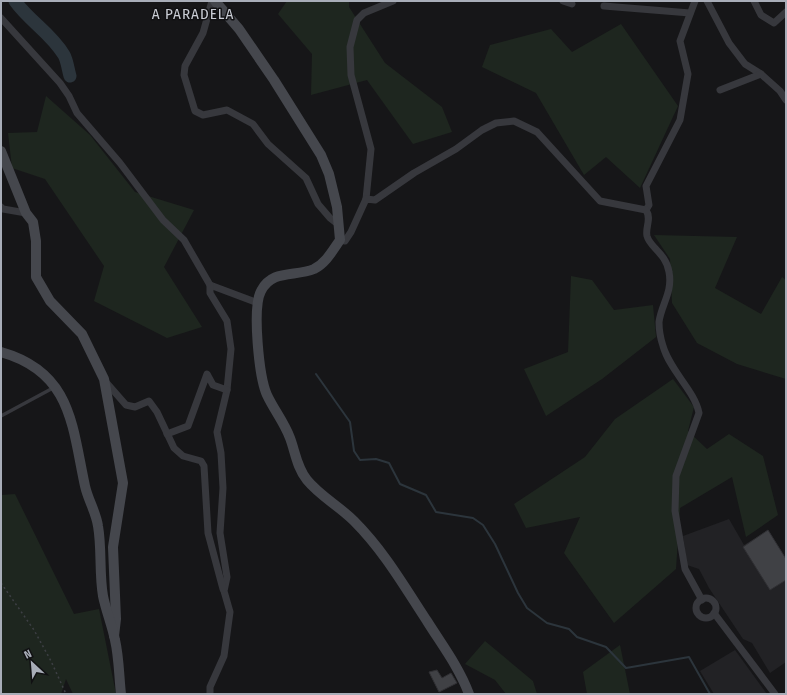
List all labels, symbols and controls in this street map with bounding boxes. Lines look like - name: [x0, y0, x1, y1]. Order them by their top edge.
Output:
- district label: A PARADELA: [152, 5, 234, 23]
- north arrow: [12, 643, 52, 683]
- text: N: [22, 647, 34, 662]

